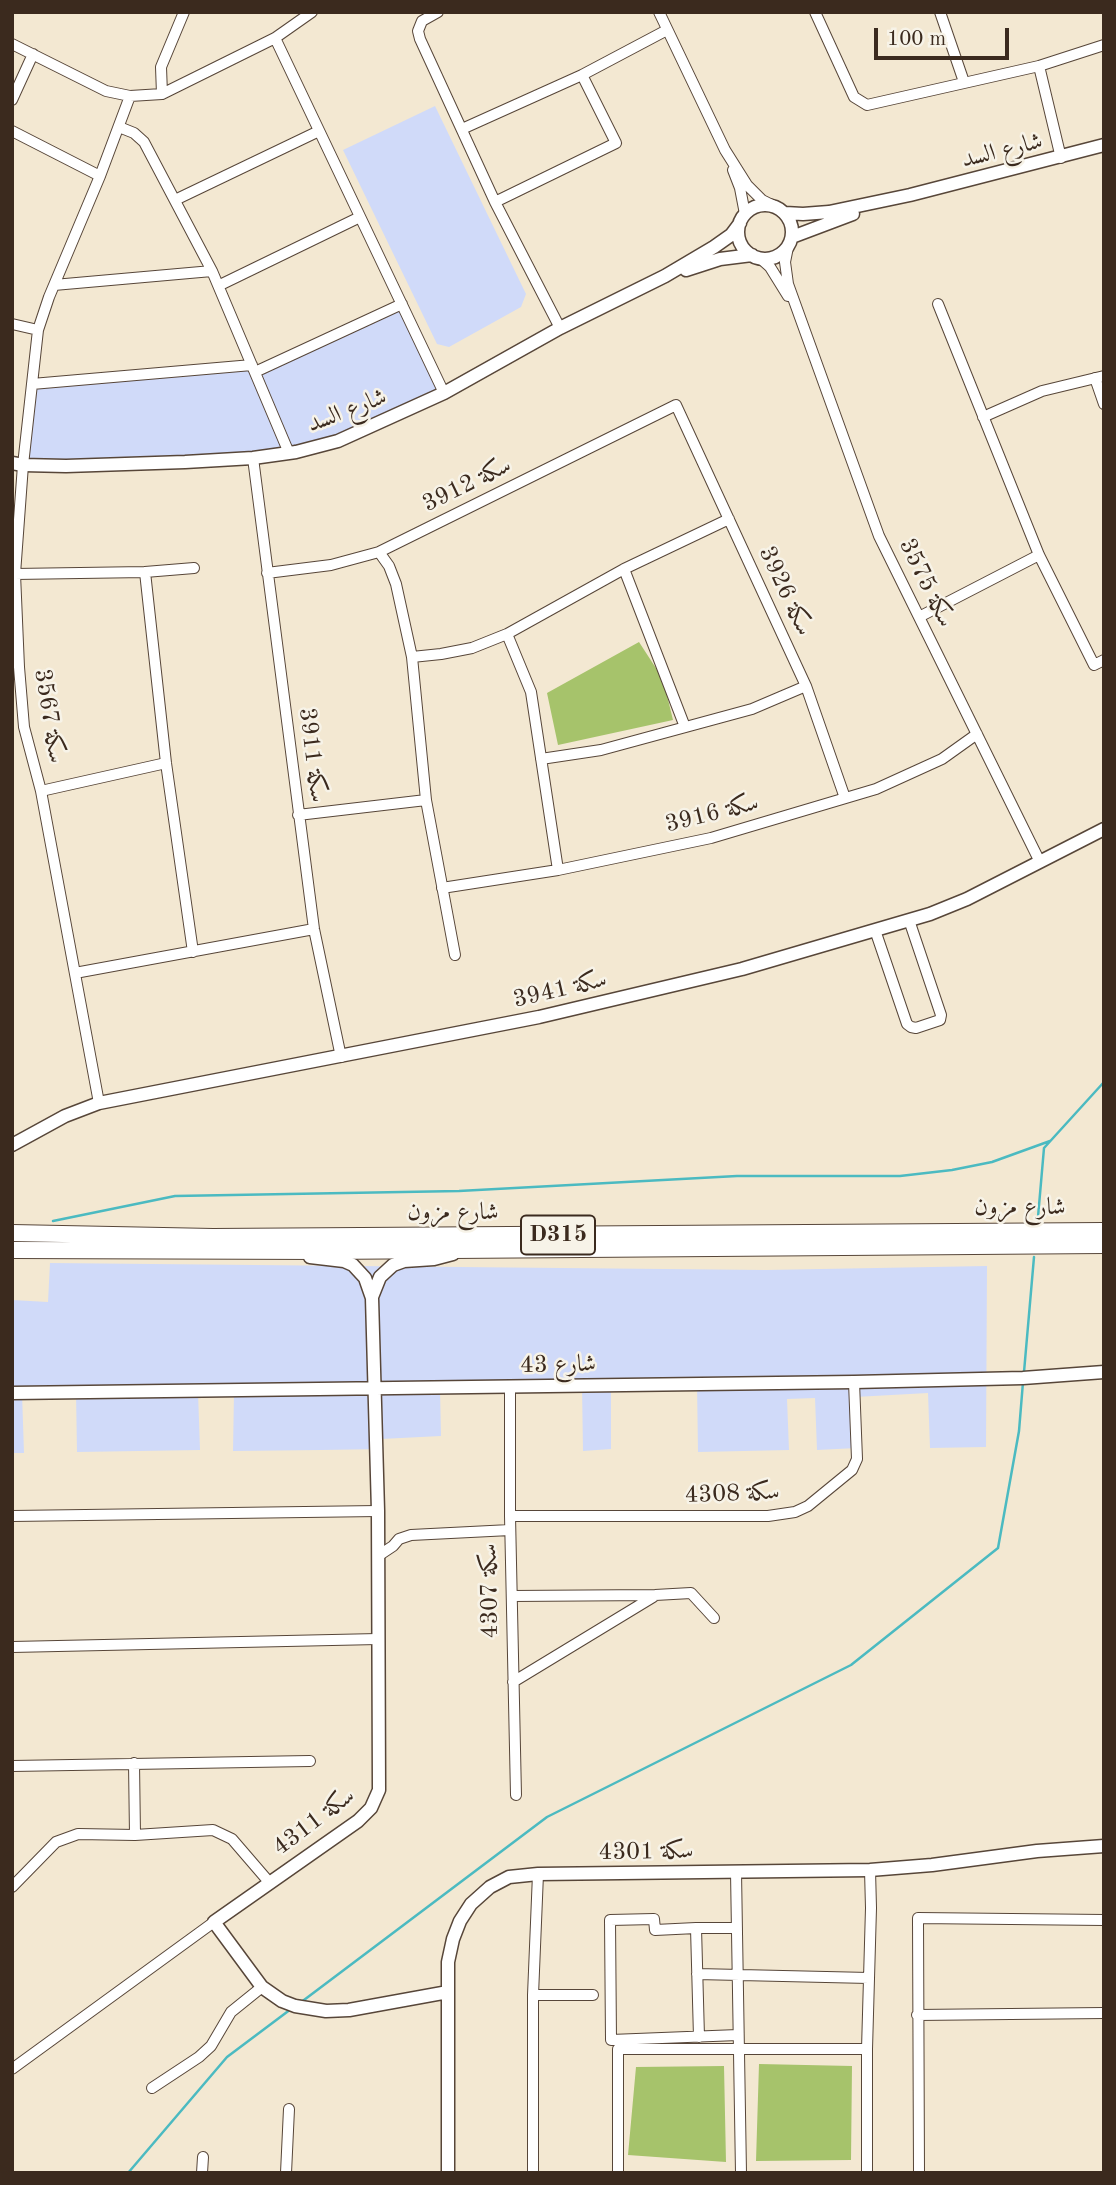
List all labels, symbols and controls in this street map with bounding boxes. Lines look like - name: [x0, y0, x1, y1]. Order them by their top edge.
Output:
- scale bar: [878, 14, 1013, 58]
- text: 100 m: [887, 29, 946, 50]
- street label: شارع السد: [958, 127, 1046, 175]
- street label: شارع السد: [303, 383, 391, 439]
- street label: سكة 3912: [418, 451, 516, 519]
- street label: سكة 3575: [892, 534, 960, 632]
- street label: سكة 3926: [752, 542, 818, 640]
- street label: سكة 3567: [27, 667, 71, 765]
- street label: سكة 3911: [292, 706, 332, 804]
- street label: سكة 3916: [662, 789, 762, 839]
- street label: سكة 3941: [510, 965, 610, 1015]
- street label: شارع مزون: [974, 1194, 1066, 1222]
- street label: شارع مزون: [407, 1199, 499, 1227]
- road number: D315: [521, 1216, 595, 1254]
- street label: شارع 43: [520, 1350, 596, 1380]
- street label: سكة 4308: [684, 1478, 780, 1510]
- street label: سكة 4307: [475, 1543, 505, 1639]
- street label: سكة 4311: [267, 1782, 361, 1862]
- street label: سكة 4301: [598, 1837, 694, 1867]

